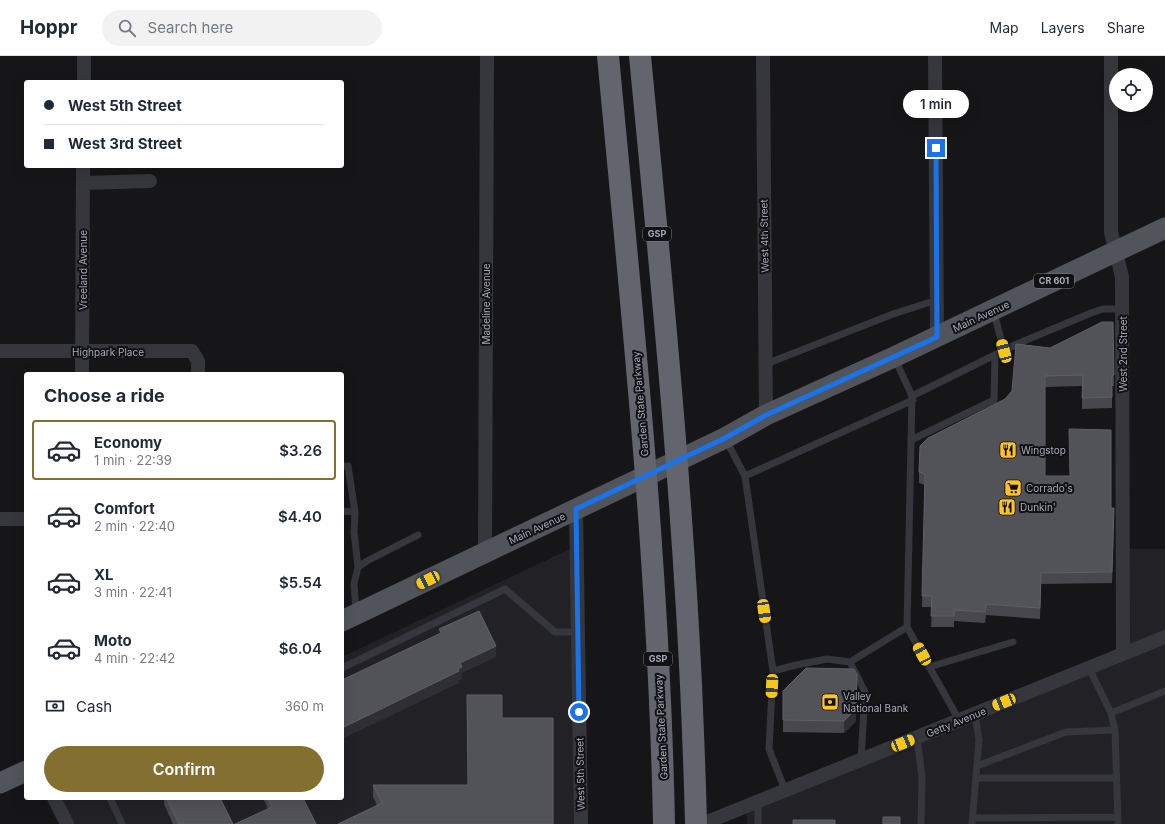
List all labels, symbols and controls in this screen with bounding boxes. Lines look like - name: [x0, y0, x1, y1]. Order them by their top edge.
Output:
- search box: [102, 10, 382, 46]
- text: Hoppr: [20, 16, 78, 39]
- icon: search: [116, 17, 138, 39]
- text: Search here: [148, 18, 233, 37]
- text: Map: [990, 19, 1019, 36]
- text: Layers: [1041, 19, 1085, 36]
- text: Share: [1107, 19, 1145, 36]
- map controls: [1109, 68, 1153, 112]
- button: locate: [1109, 68, 1153, 112]
- callout: 1 min: [903, 90, 969, 118]
- text: West 5th Street: [68, 96, 182, 115]
- text: 1 min: [920, 96, 952, 112]
- text: West 3rd Street: [68, 134, 182, 153]
- route end: [927, 139, 945, 157]
- street label: West 4th Street: [757, 199, 771, 273]
- road number: GSP: [643, 227, 671, 241]
- street label: Vreeland Avenue: [77, 230, 89, 310]
- street label: Madeline Avenue: [480, 263, 492, 345]
- road number: CR 601: [1034, 274, 1074, 288]
- street label: Main Avenue: [951, 298, 1011, 334]
- street label: West 2nd Street: [1117, 315, 1129, 392]
- car: [995, 338, 1013, 364]
- street label: Highpark Place: [72, 346, 144, 358]
- street label: Garden State Parkway: [629, 351, 651, 457]
- text: Choose a ride: [44, 385, 165, 406]
- icon: car: [46, 432, 82, 468]
- text: Economy: [94, 433, 162, 452]
- restaurant icon: Wingstop: [998, 440, 1018, 460]
- text: $3.26: [279, 441, 322, 460]
- place label: Wingstop: [1021, 444, 1066, 456]
- text: 1 min · 22:39: [94, 452, 172, 468]
- supermarket icon: Corrado's: [1003, 478, 1023, 498]
- place label: Corrado's: [1026, 482, 1073, 494]
- restaurant icon: Dunkin': [997, 497, 1017, 517]
- icon: car: [46, 498, 82, 534]
- text: Comfort: [94, 499, 155, 518]
- place label: Dunkin': [1020, 501, 1056, 513]
- text: $4.40: [278, 507, 322, 526]
- street label: Main Avenue: [507, 510, 567, 546]
- text: 2 min · 22:40: [94, 518, 175, 534]
- icon: car: [46, 564, 82, 600]
- text: XL: [94, 565, 114, 584]
- car: [415, 569, 441, 591]
- text: $5.54: [279, 573, 322, 592]
- text: 3 min · 22:41: [94, 584, 172, 600]
- car: [756, 598, 772, 624]
- icon: car: [46, 630, 82, 666]
- text: Moto: [94, 631, 132, 650]
- text: $6.04: [279, 639, 322, 658]
- car: [911, 641, 933, 667]
- text: 4 min · 22:42: [94, 650, 175, 666]
- road number: GSP: [644, 652, 672, 666]
- street label: Garden State Parkway: [652, 674, 670, 780]
- car: [765, 674, 779, 698]
- place label: Valley National Bank: [843, 690, 909, 714]
- bank icon: Valley National Bank: [820, 692, 840, 712]
- car: [991, 692, 1017, 712]
- icon: cash: [44, 695, 66, 717]
- text: Cash: [76, 697, 112, 716]
- text: 360 m: [285, 698, 324, 714]
- route start: [570, 703, 588, 721]
- street label: Getty Avenue: [924, 705, 988, 739]
- car: [890, 733, 916, 753]
- street label: West 5th Street: [573, 737, 587, 811]
- button: Confirm: [44, 746, 324, 792]

